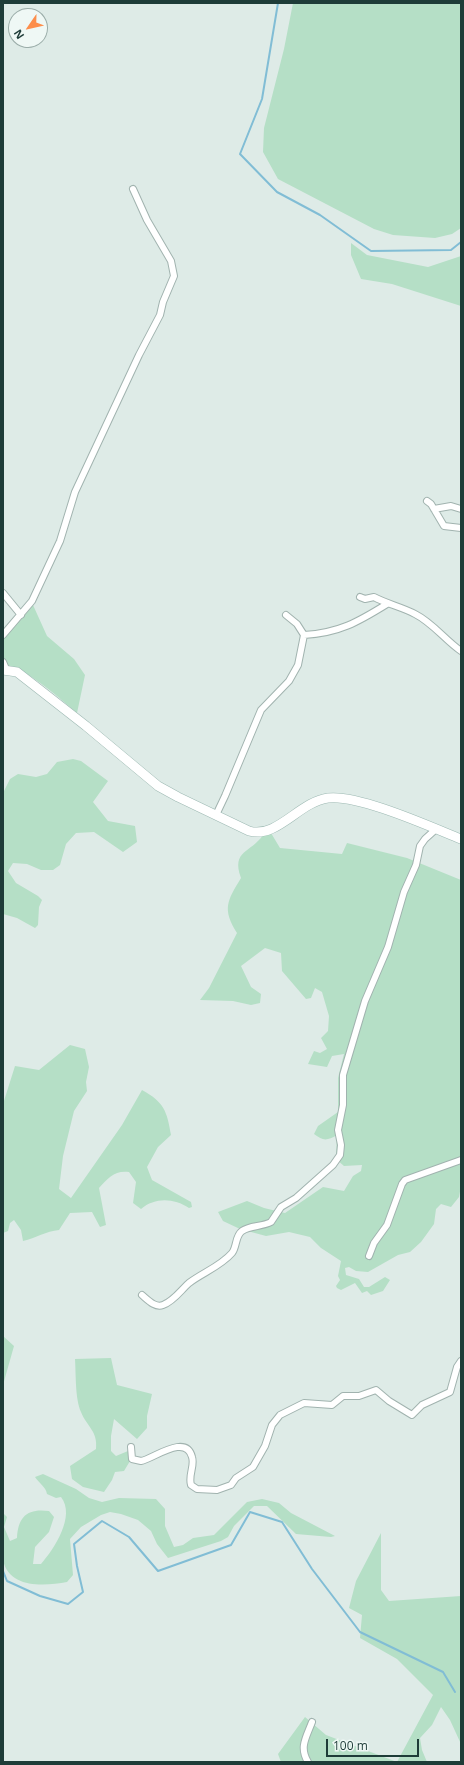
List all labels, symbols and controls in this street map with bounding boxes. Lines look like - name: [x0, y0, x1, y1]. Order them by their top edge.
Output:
- north arrow: [8, 8, 48, 48]
- text: N: [10, 27, 27, 42]
- scale bar: [328, 1731, 421, 1757]
- text: 100 m: [333, 1737, 368, 1754]

